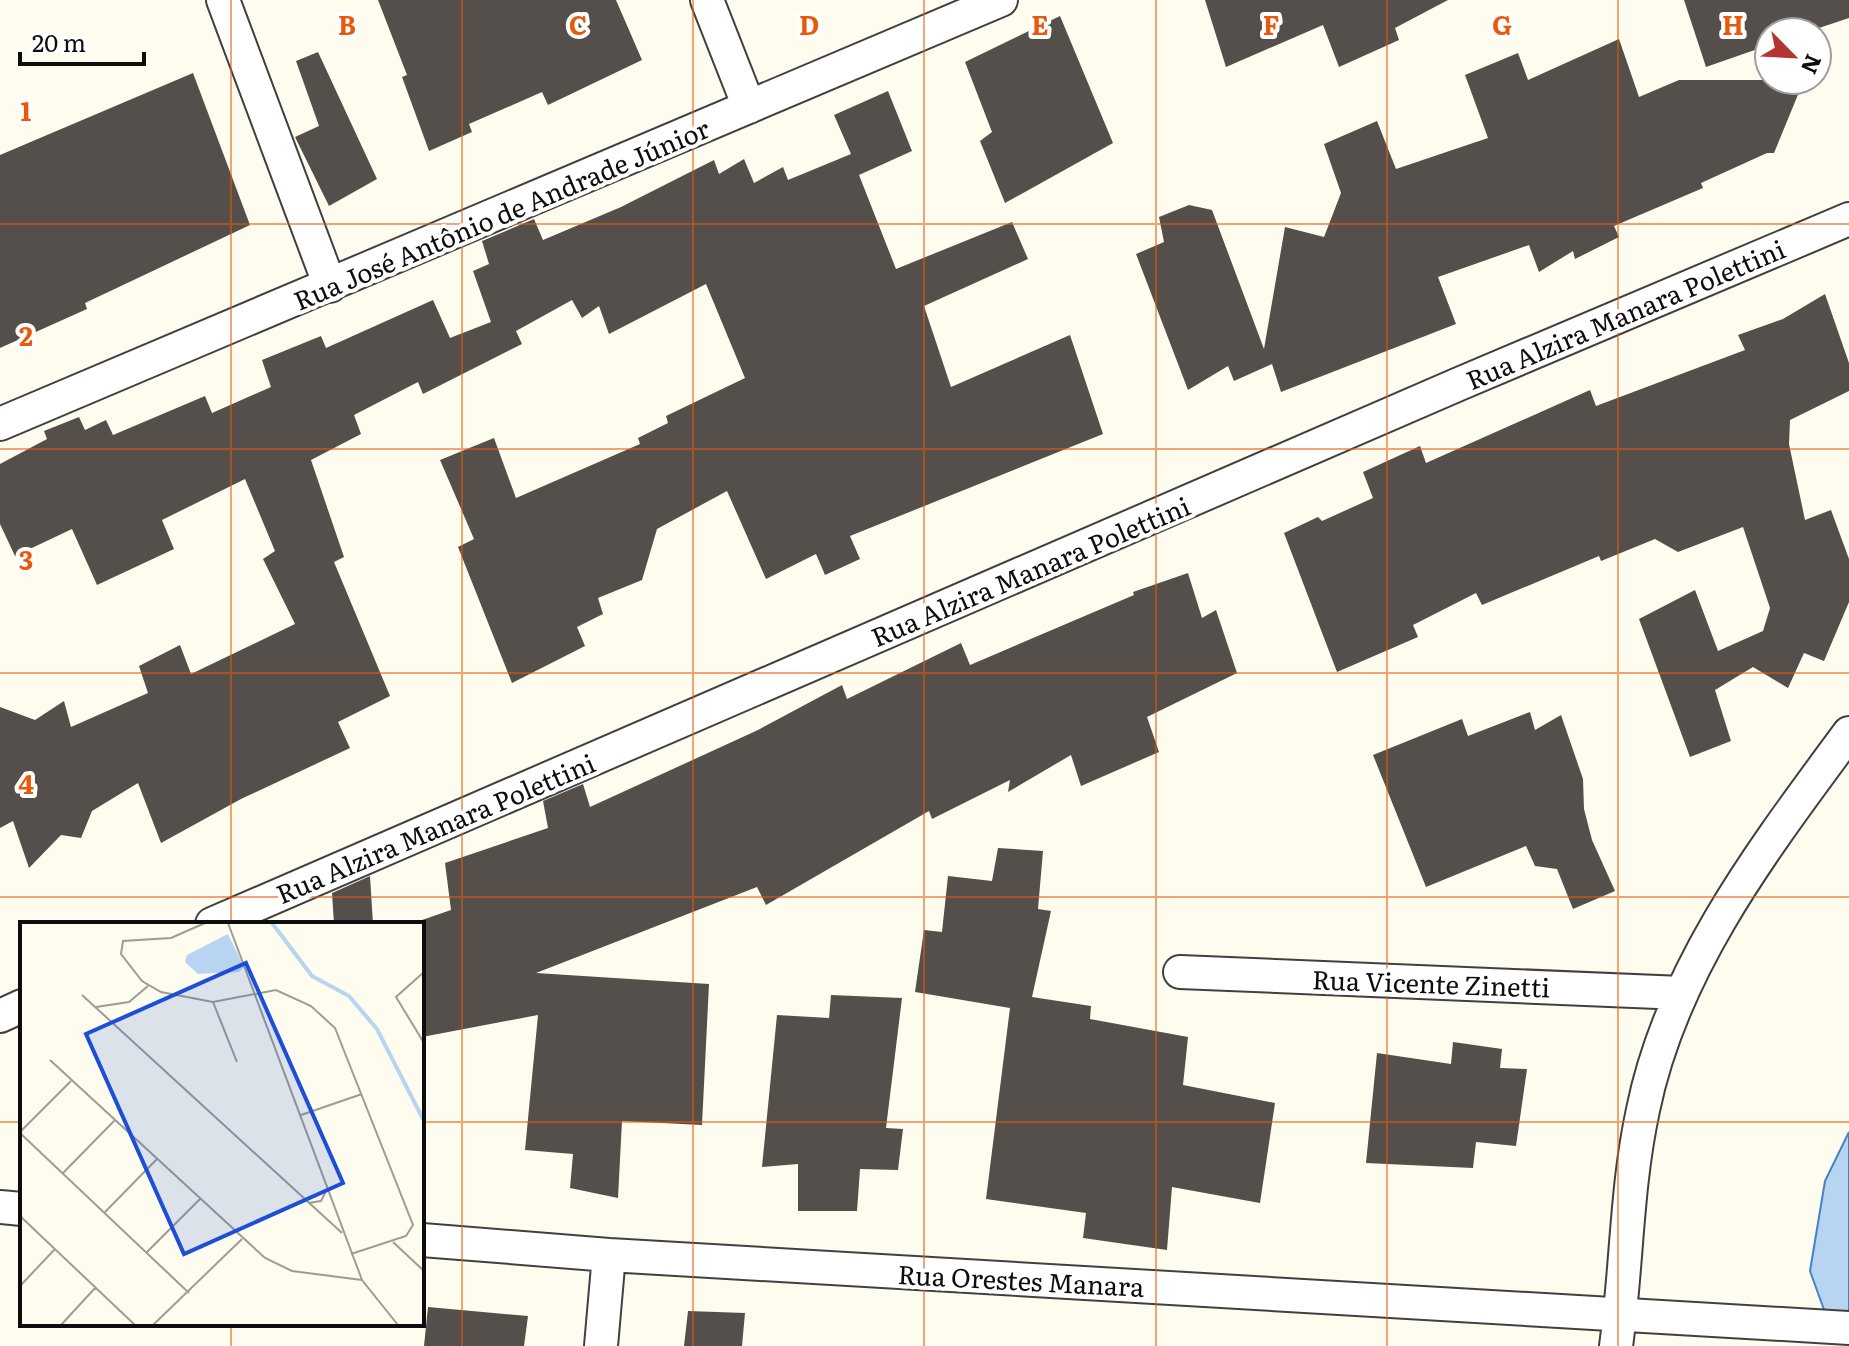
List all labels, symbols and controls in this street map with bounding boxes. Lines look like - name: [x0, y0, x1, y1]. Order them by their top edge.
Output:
- text: B: [338, 4, 356, 43]
- text: C: [569, 4, 587, 43]
- text: D: [799, 4, 819, 43]
- text: E: [1031, 4, 1049, 43]
- text: F: [1263, 4, 1279, 43]
- text: G: [1492, 4, 1512, 43]
- text: H: [1722, 4, 1744, 43]
- scale bar: [20, 16, 144, 66]
- north arrow: [1753, 16, 1833, 96]
- text: 20 m: [32, 24, 86, 59]
- text: N: [1794, 50, 1831, 80]
- text: 1: [21, 90, 32, 129]
- street label: Rua José Antônio de Andrade Júnior: [287, 107, 716, 319]
- street label: Rua Alzira Manara Polettini: [1459, 228, 1791, 398]
- text: 2: [19, 315, 33, 354]
- street label: Rua Alzira Manara Polettini: [864, 485, 1196, 655]
- text: 3: [19, 539, 33, 578]
- street label: Rua Alzira Manara Polettini: [269, 742, 601, 912]
- text: 4: [18, 763, 34, 802]
- inset map: [20, 922, 424, 1326]
- street label: Rua Vicente Zinetti: [1311, 958, 1551, 1006]
- street label: Rua Orestes Manara: [897, 1253, 1145, 1305]

